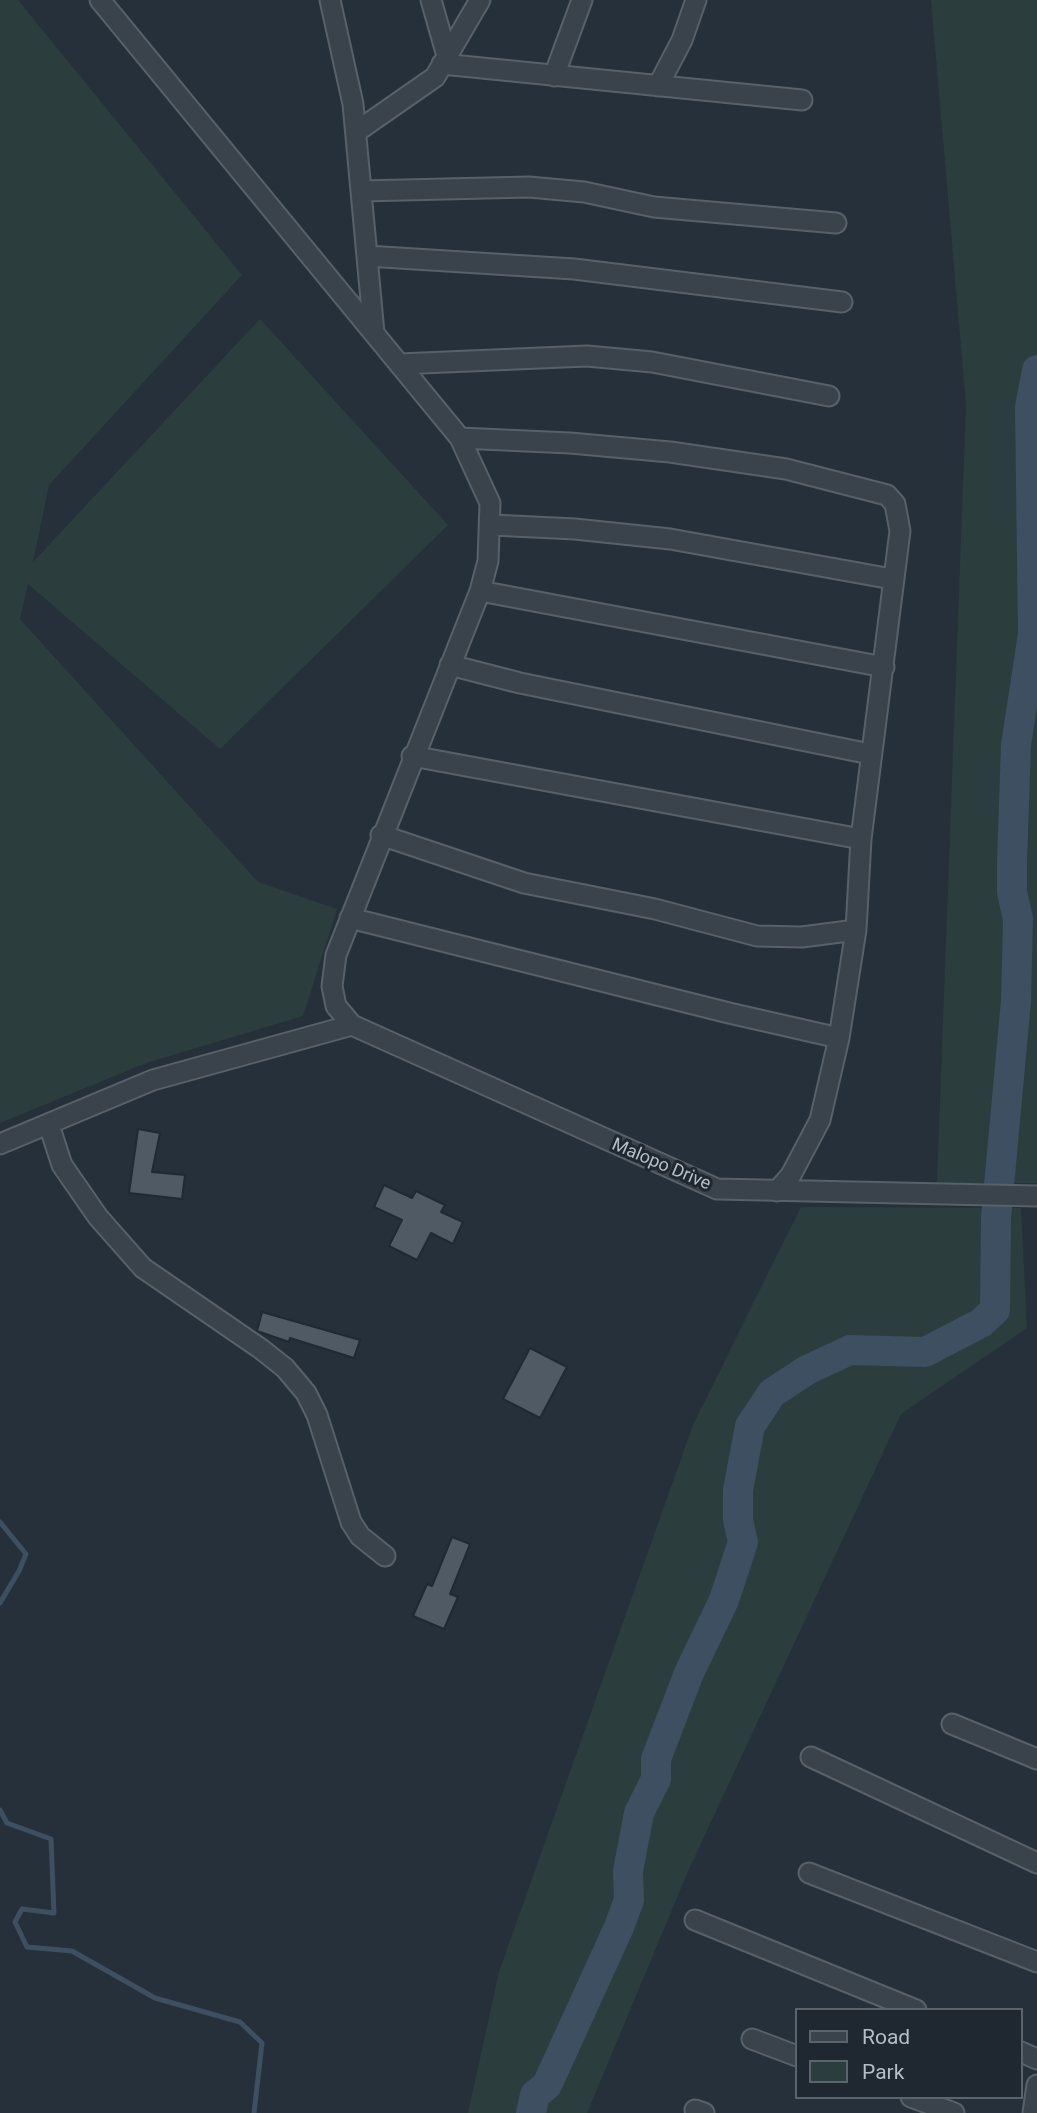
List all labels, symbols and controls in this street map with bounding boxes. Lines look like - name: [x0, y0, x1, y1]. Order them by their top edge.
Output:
- street label: Malopo Drive: [608, 1134, 714, 1196]
- legend: [796, 2008, 1023, 2099]
- text: Road: [862, 2025, 910, 2049]
- text: Park: [862, 2060, 904, 2084]

